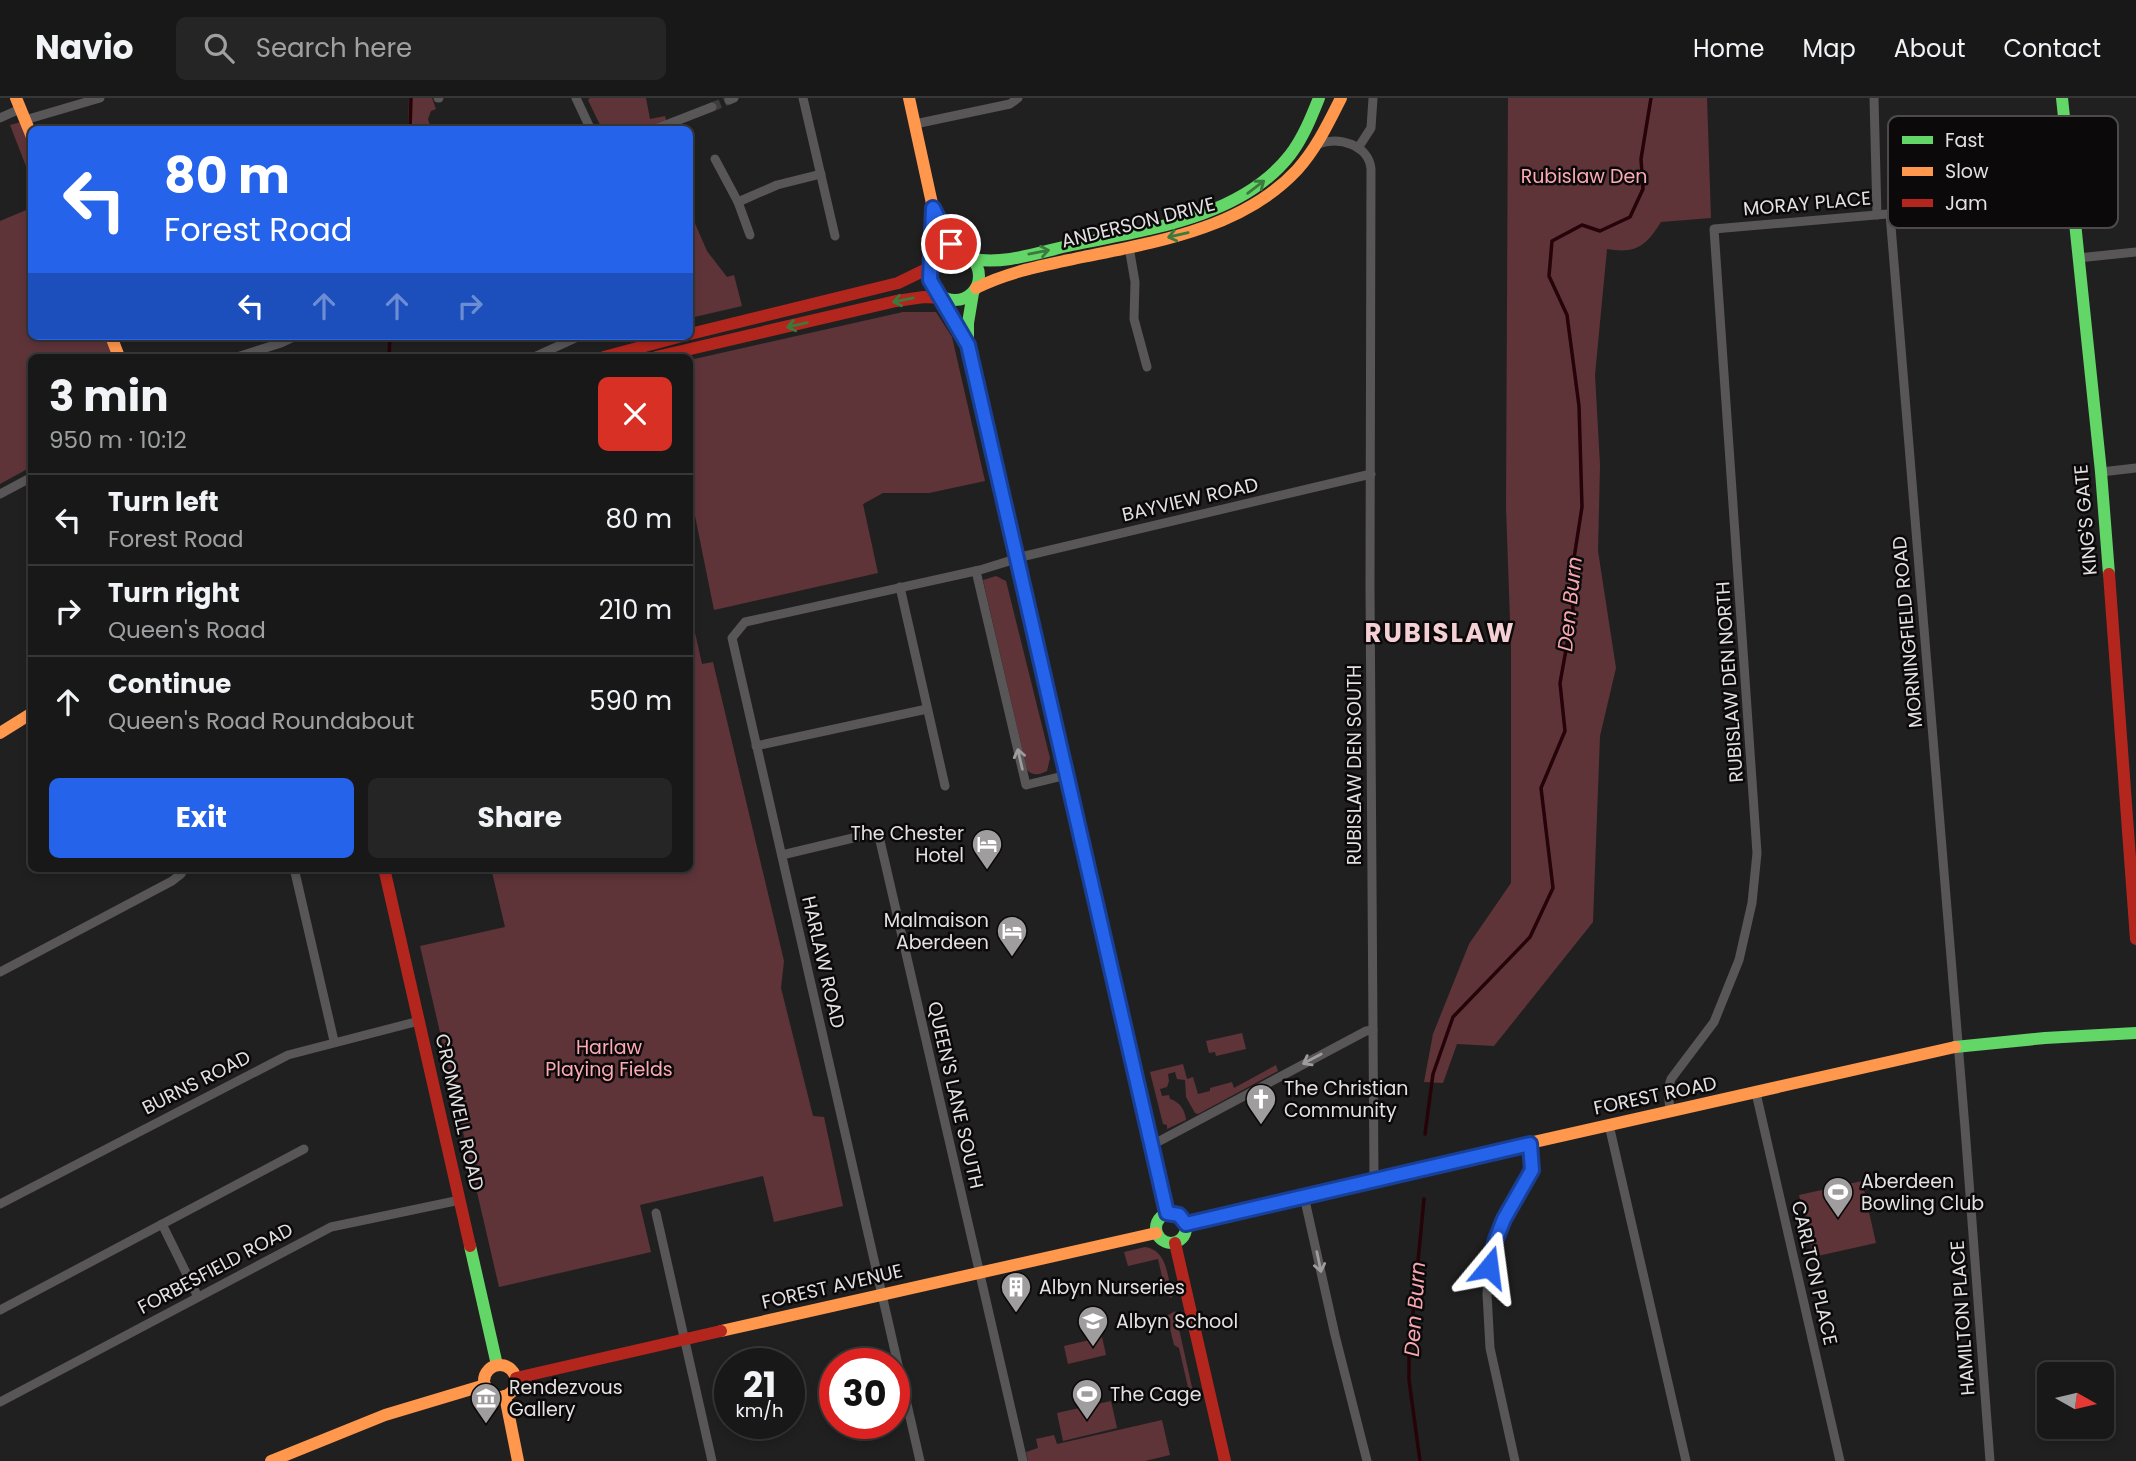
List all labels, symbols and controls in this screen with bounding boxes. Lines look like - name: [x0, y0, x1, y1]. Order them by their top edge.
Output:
- search box: [176, 17, 666, 80]
- text: Navio: [35, 24, 134, 71]
- icon: search: [200, 29, 238, 67]
- text: Search here: [256, 30, 412, 66]
- text: Home: [1693, 32, 1765, 65]
- text: Map: [1803, 32, 1856, 65]
- text: About: [1894, 32, 1965, 65]
- text: Contact: [2003, 32, 2101, 65]
- legend: [1888, 116, 2118, 228]
- text: Fast: [1945, 127, 1984, 154]
- text: 80 m: [164, 142, 290, 210]
- icon: left: [49, 154, 140, 245]
- text: Slow: [1945, 158, 1989, 185]
- park label: Rubislaw Den: [1521, 163, 1647, 190]
- one-way arrow: [1246, 180, 1265, 195]
- street label: MORAY PLACE: [1742, 184, 1872, 223]
- street label: ANDERSON DRIVE: [1058, 190, 1218, 255]
- text: Jam: [1945, 190, 1987, 217]
- text: Forest Road: [164, 207, 352, 252]
- pin: [921, 214, 981, 274]
- icon: arrive: [932, 225, 970, 263]
- one-way arrow: [1167, 229, 1190, 242]
- one-way arrow: [1027, 244, 1050, 258]
- icon: left: [232, 287, 270, 325]
- icon: ahead: [305, 287, 343, 325]
- icon: ahead: [378, 287, 416, 325]
- icon: right: [451, 287, 489, 325]
- one-way arrow: [892, 294, 915, 308]
- one-way arrow: [786, 318, 809, 332]
- text: 3 min: [49, 367, 169, 426]
- button: close: [598, 377, 672, 451]
- text: 950 m · 10:12: [49, 424, 187, 456]
- street label: KING'S GATE: [2067, 463, 2104, 576]
- street label: BAYVIEW ROAD: [1119, 471, 1261, 528]
- text: Turn left: [108, 484, 219, 520]
- icon: left: [49, 501, 87, 539]
- text: 80 m: [606, 501, 672, 537]
- text: Forest Road: [108, 523, 243, 555]
- street label: MORNINGFIELD ROAD: [1886, 535, 1929, 729]
- water label: Den Burn: [1550, 555, 1589, 653]
- text: Turn right: [108, 575, 240, 611]
- street label: RUBISLAW DEN NORTH: [1709, 581, 1750, 783]
- icon: right: [49, 592, 87, 630]
- text: 210 m: [599, 592, 672, 628]
- text: Queen's Road: [108, 614, 266, 646]
- district label: RUBISLAW: [1365, 615, 1516, 651]
- street label: RUBISLAW DEN SOUTH: [1341, 665, 1368, 865]
- text: Continue: [108, 666, 231, 702]
- icon: ahead: [49, 683, 87, 721]
- text: 590 m: [589, 683, 672, 719]
- text: Queen's Road Roundabout: [108, 705, 414, 737]
- one-way arrow: [1013, 748, 1026, 771]
- button: Exit: [49, 778, 354, 858]
- button: Share: [368, 778, 672, 858]
- place label: The Chester Hotel: [850, 820, 964, 869]
- hotel icon: The Chester Hotel: [970, 827, 1004, 871]
- street label: HARLAW ROAD: [795, 893, 852, 1031]
- place label: Malmaison Aberdeen: [884, 907, 989, 956]
- hotel icon: Malmaison Aberdeen: [995, 914, 1029, 958]
- street label: QUEEN'S LANE SOUTH: [921, 999, 990, 1191]
- street label: CROMWELL ROAD: [428, 1031, 491, 1193]
- park label: Harlaw Playing Fields: [545, 1034, 673, 1083]
- street label: BURNS ROAD: [137, 1044, 255, 1121]
- one-way arrow: [1302, 1053, 1323, 1066]
- street label: FOREST ROAD: [1591, 1069, 1719, 1122]
- place label: The Christian Community: [1284, 1075, 1408, 1124]
- church icon: The Christian Community: [1244, 1082, 1278, 1126]
- place label: Aberdeen Bowling Club: [1861, 1168, 1984, 1217]
- sports icon: Aberdeen Bowling Club: [1821, 1175, 1855, 1219]
- street label: CARLTON PLACE: [1785, 1198, 1844, 1348]
- street label: FORBESFIELD ROAD: [133, 1216, 298, 1321]
- position arrow: [1452, 1230, 1526, 1304]
- street label: HAMILTON PLACE: [1944, 1240, 1981, 1396]
- one-way arrow: [1312, 1250, 1326, 1273]
- street label: FOREST AVENUE: [759, 1257, 905, 1316]
- water label: Den Burn: [1397, 1260, 1432, 1357]
- building icon: Albyn Nurseries: [999, 1270, 1033, 1314]
- place label: Albyn Nurseries: [1039, 1274, 1185, 1301]
- school or university icon: Albyn School: [1076, 1304, 1110, 1348]
- place label: Albyn School: [1116, 1308, 1238, 1335]
- speed limit sign: 30: [819, 1348, 910, 1439]
- text: 21: [743, 1360, 776, 1409]
- north arrow: [2037, 1362, 2114, 1438]
- map controls: [2037, 1362, 2114, 1439]
- place label: Rendezvous Gallery: [509, 1374, 623, 1423]
- sports icon: The Cage: [1070, 1377, 1104, 1421]
- museum icon: Rendezvous Gallery: [469, 1381, 503, 1425]
- place label: The Cage: [1110, 1381, 1201, 1408]
- text: km/h: [736, 1398, 783, 1423]

